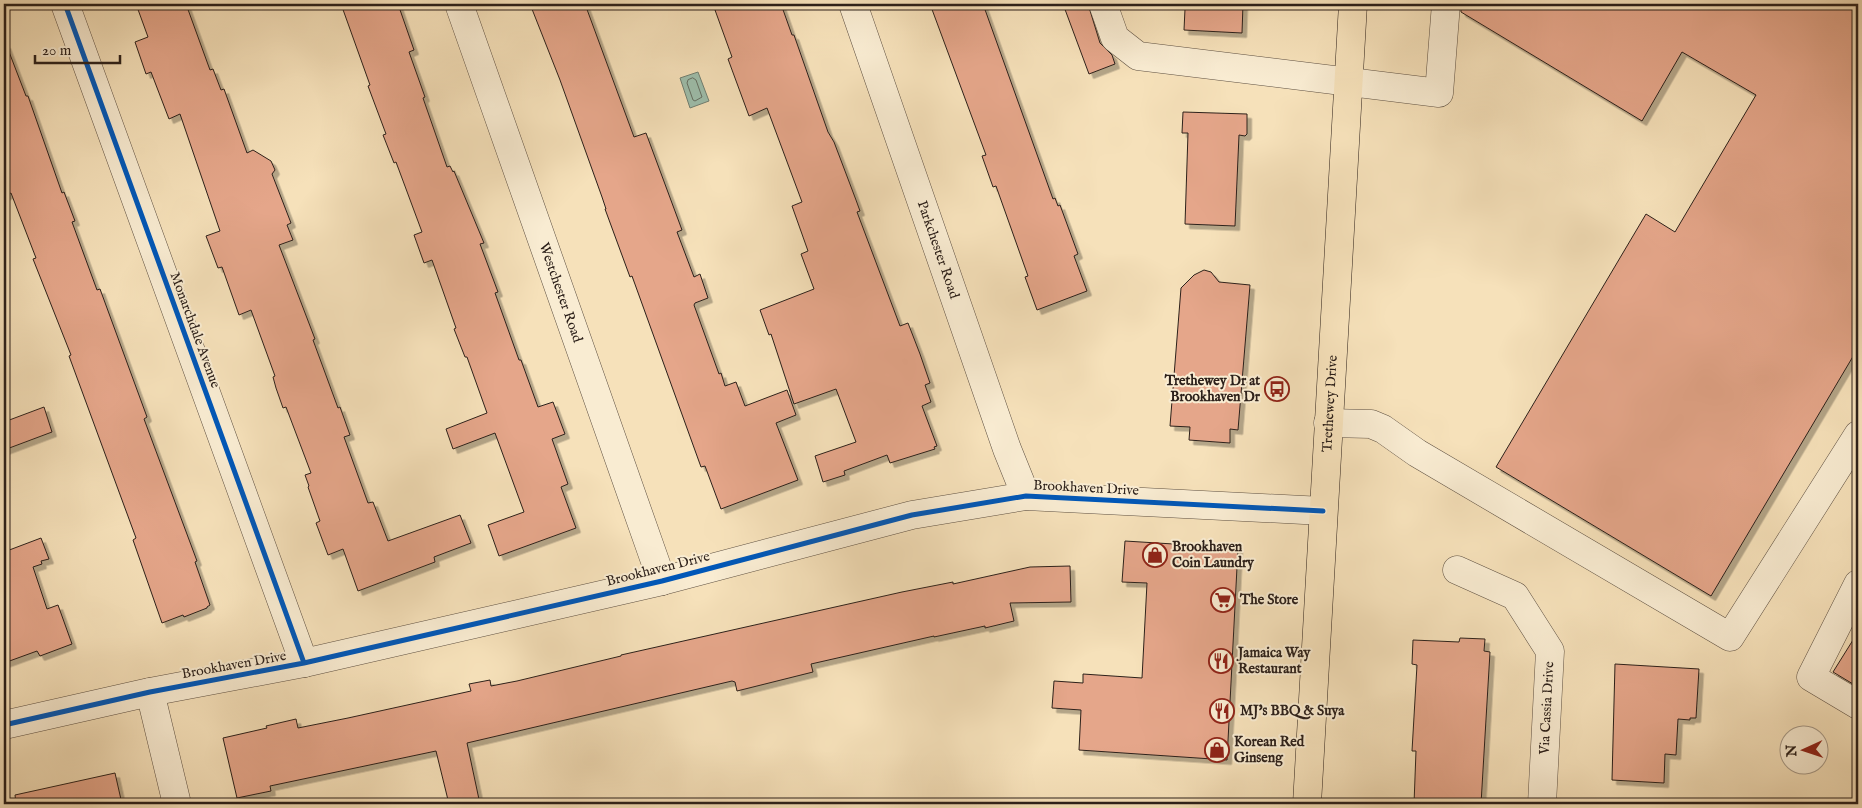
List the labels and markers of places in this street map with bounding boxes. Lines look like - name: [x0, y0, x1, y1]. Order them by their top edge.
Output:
- place label: Trethewey Dr at Brookhaven Dr: [1164, 372, 1261, 406]
- bus stop icon: Trethewey Dr at Brookhaven Dr: [1264, 376, 1290, 402]
- place label: Brookhaven Coin Laundry: [1172, 538, 1255, 572]
- shop icon: Brookhaven Coin Laundry: [1142, 542, 1168, 568]
- supermarket icon: The Store: [1210, 587, 1236, 613]
- place label: The Store: [1239, 591, 1299, 609]
- place label: Jamaica Way Restaurant: [1236, 644, 1311, 678]
- restaurant icon: Jamaica Way Restaurant: [1208, 648, 1234, 674]
- restaurant icon: MJ's BBQ & Suya: [1209, 698, 1235, 724]
- place label: MJ's BBQ & Suya: [1240, 702, 1345, 720]
- place label: Korean Red Ginseng: [1234, 733, 1305, 767]
- shop icon: Korean Red Ginseng: [1204, 737, 1230, 763]

